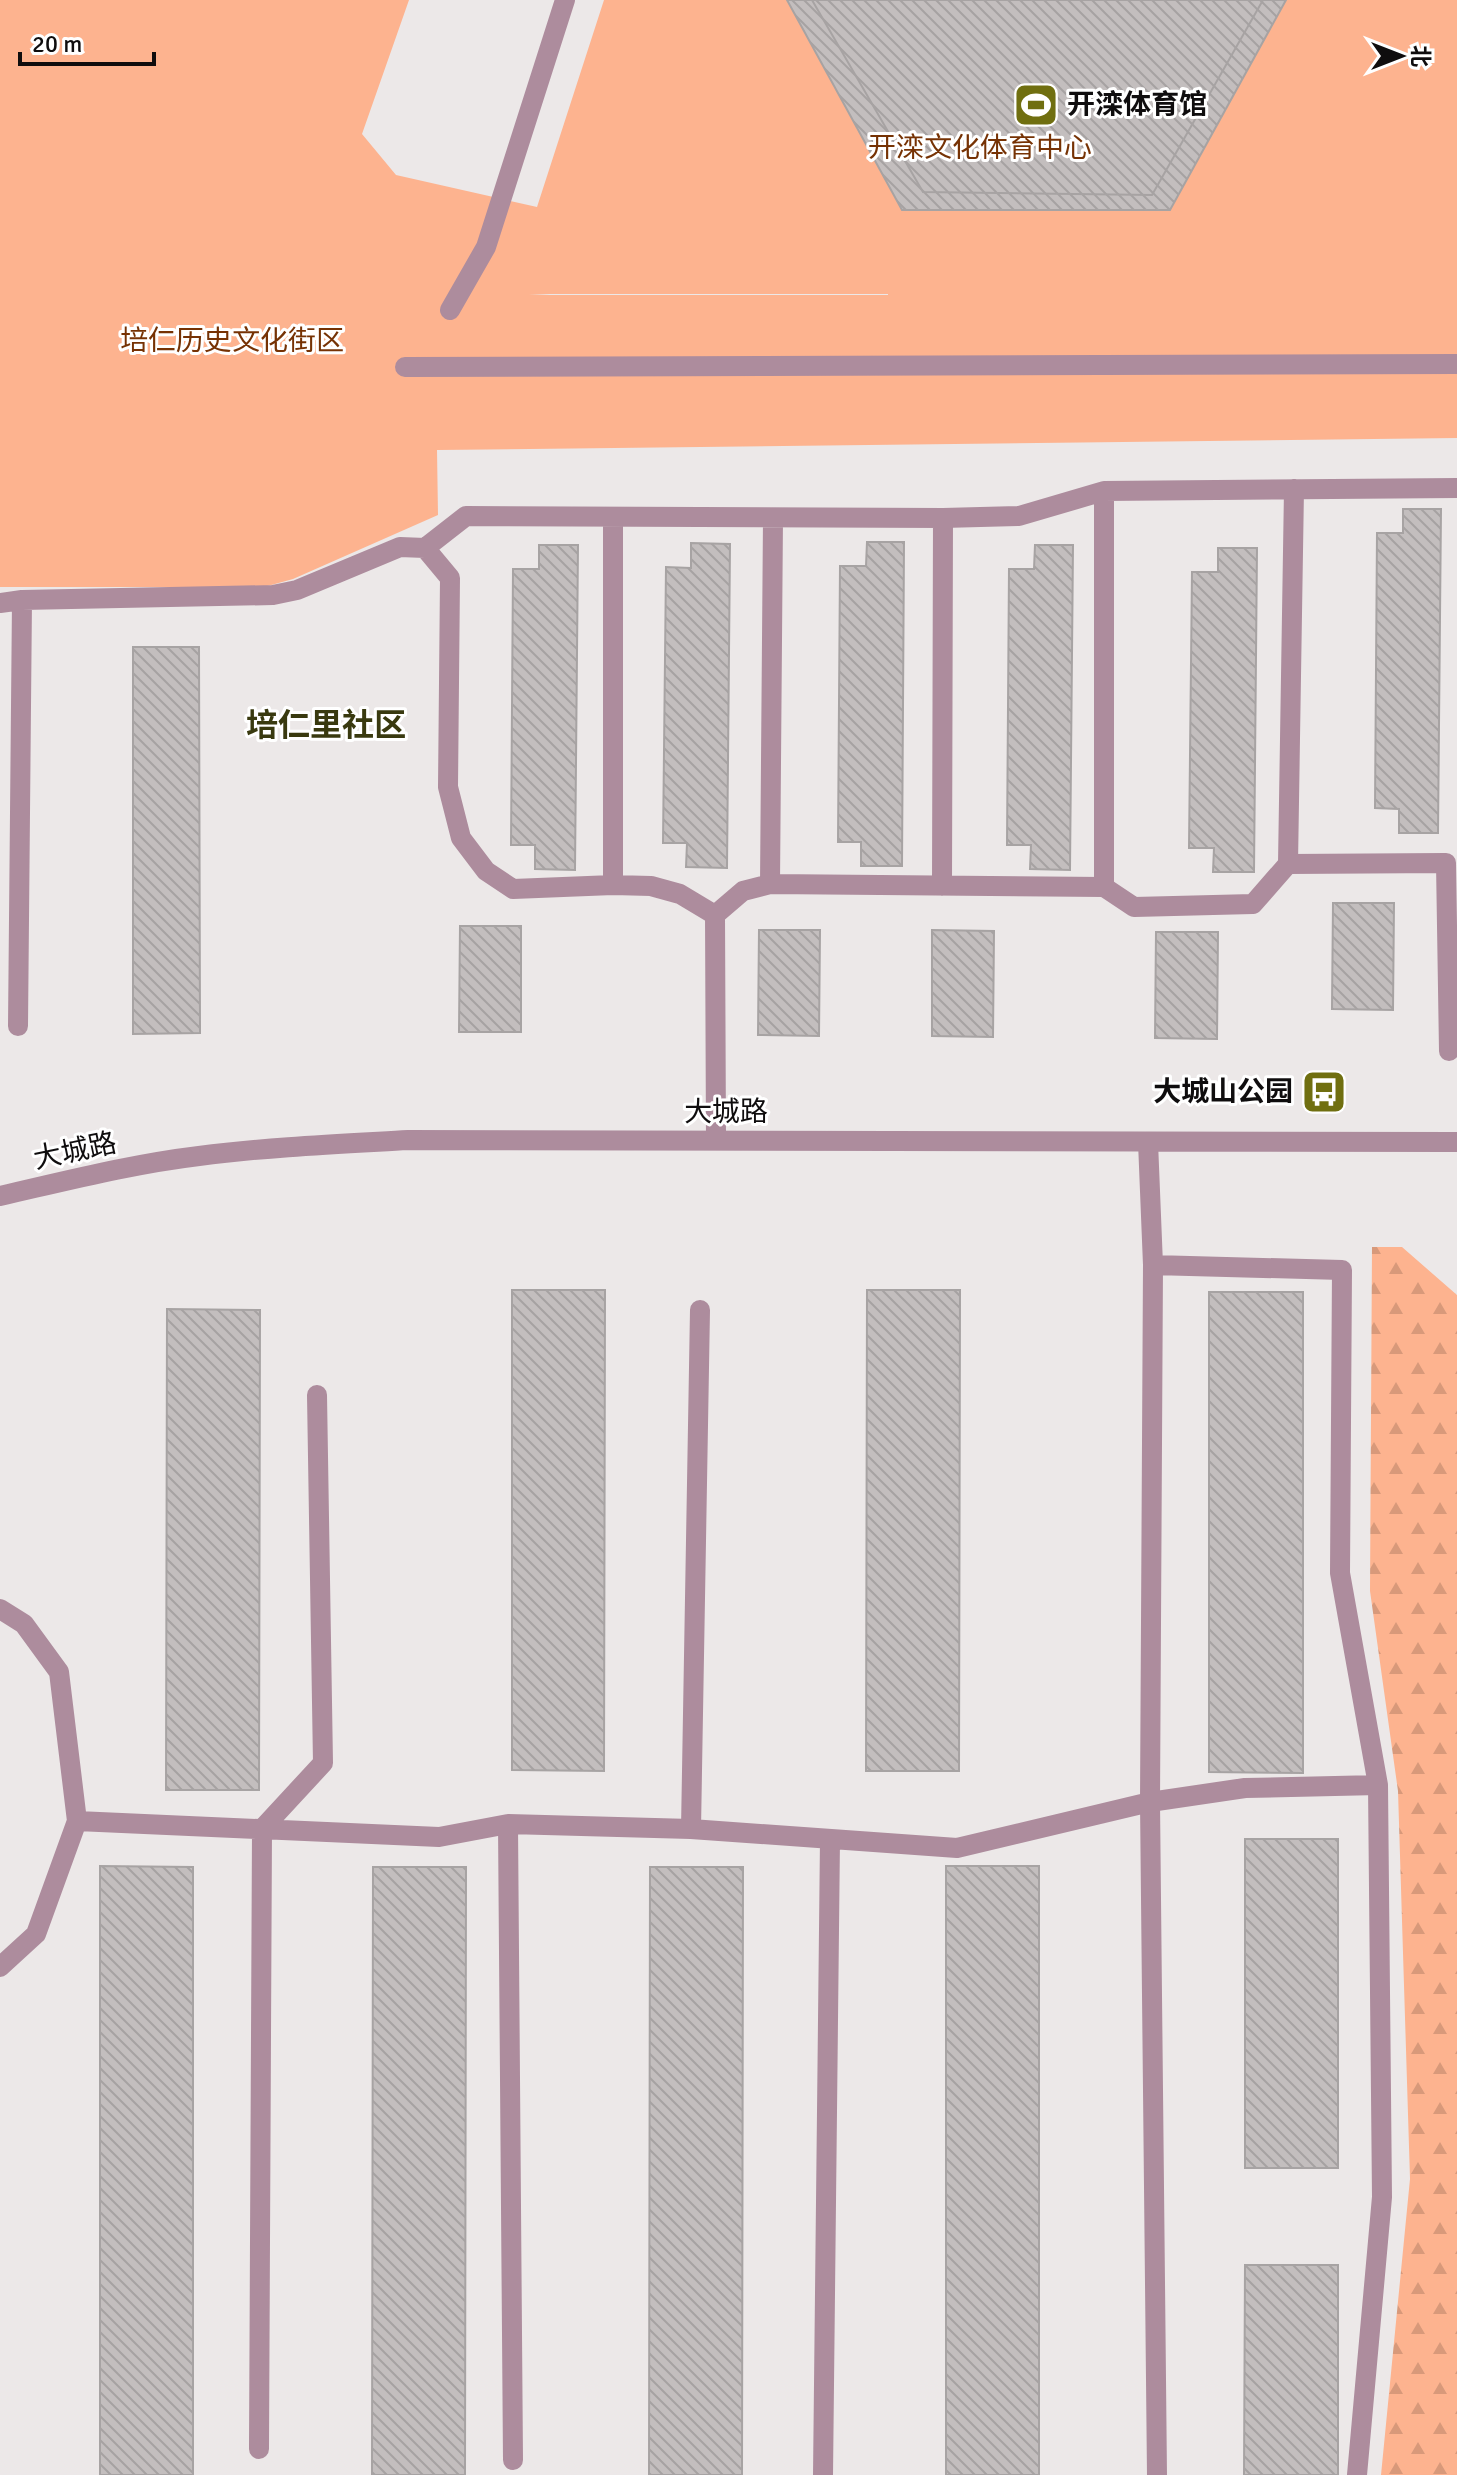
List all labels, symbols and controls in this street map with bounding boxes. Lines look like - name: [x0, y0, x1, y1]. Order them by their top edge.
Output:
- scale bar: [20, 16, 154, 66]
- north arrow: [1361, 16, 1441, 96]
- text: 20 m: [32, 29, 82, 59]
- text: 北: [1407, 45, 1434, 67]
- sports icon: 开滦体育馆: [1012, 81, 1060, 129]
- place label: 开滦体育馆: [1067, 88, 1207, 122]
- park label: 开滦文化体育中心: [868, 131, 1092, 165]
- park label: 培仁历史文化街区: [120, 324, 344, 358]
- district label: 培仁里社区: [246, 706, 406, 745]
- bus stop icon: 大城山公园: [1300, 1068, 1348, 1116]
- place label: 大城山公园: [1153, 1075, 1293, 1109]
- street label: 大城路: [684, 1095, 768, 1129]
- street label: 大城路: [30, 1126, 120, 1176]

